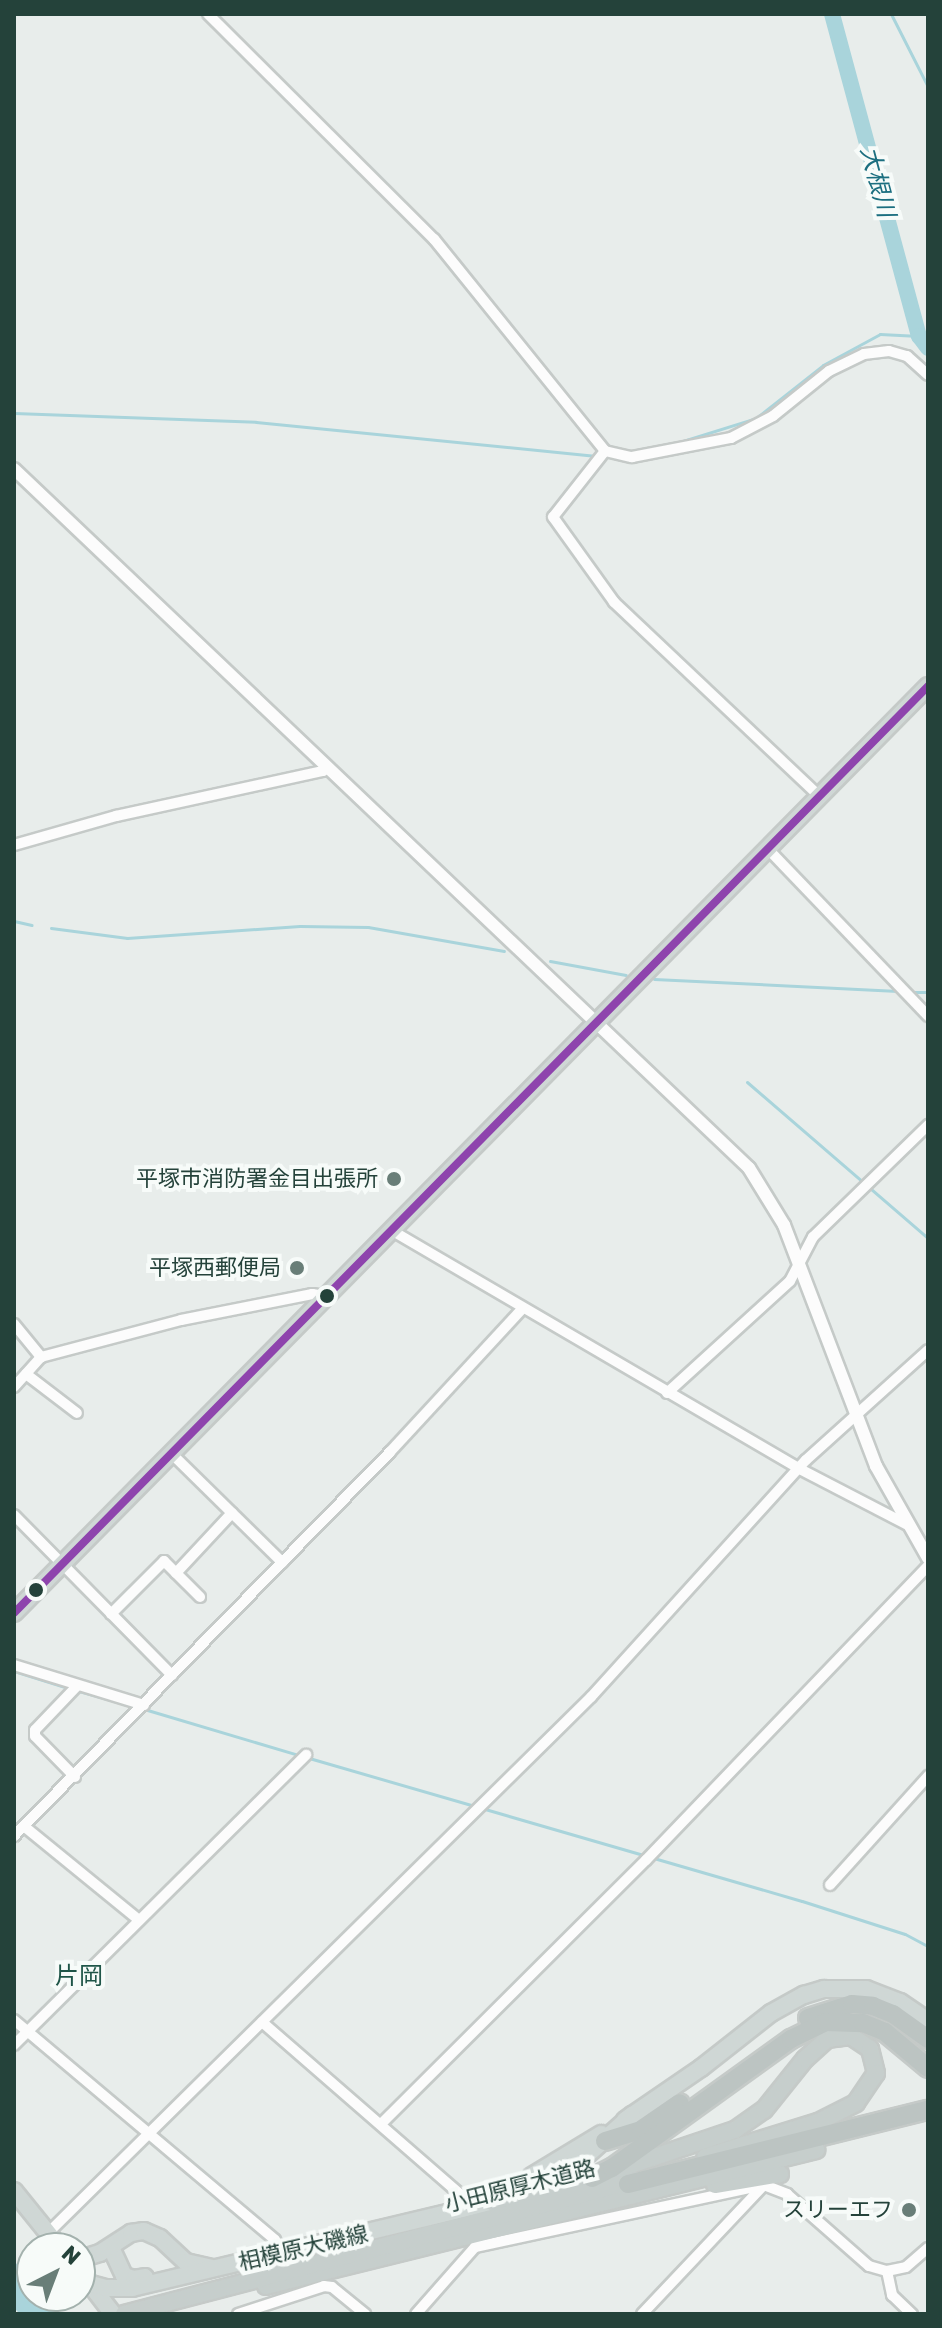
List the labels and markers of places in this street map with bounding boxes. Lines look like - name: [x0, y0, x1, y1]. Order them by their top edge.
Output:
- place label: 平塚市消防署金目出張所: [136, 1166, 378, 1192]
- marker: 平塚市消防署金目出張所: [385, 1170, 403, 1188]
- place label: 平塚西郵便局: [149, 1255, 281, 1281]
- marker: 平塚西郵便局: [288, 1259, 306, 1277]
- unlabelled marker: [319, 1288, 335, 1304]
- unlabelled marker: [28, 1582, 44, 1598]
- place label: スリーエフ: [783, 2197, 893, 2223]
- marker: スリーエフ: [900, 2201, 918, 2219]

